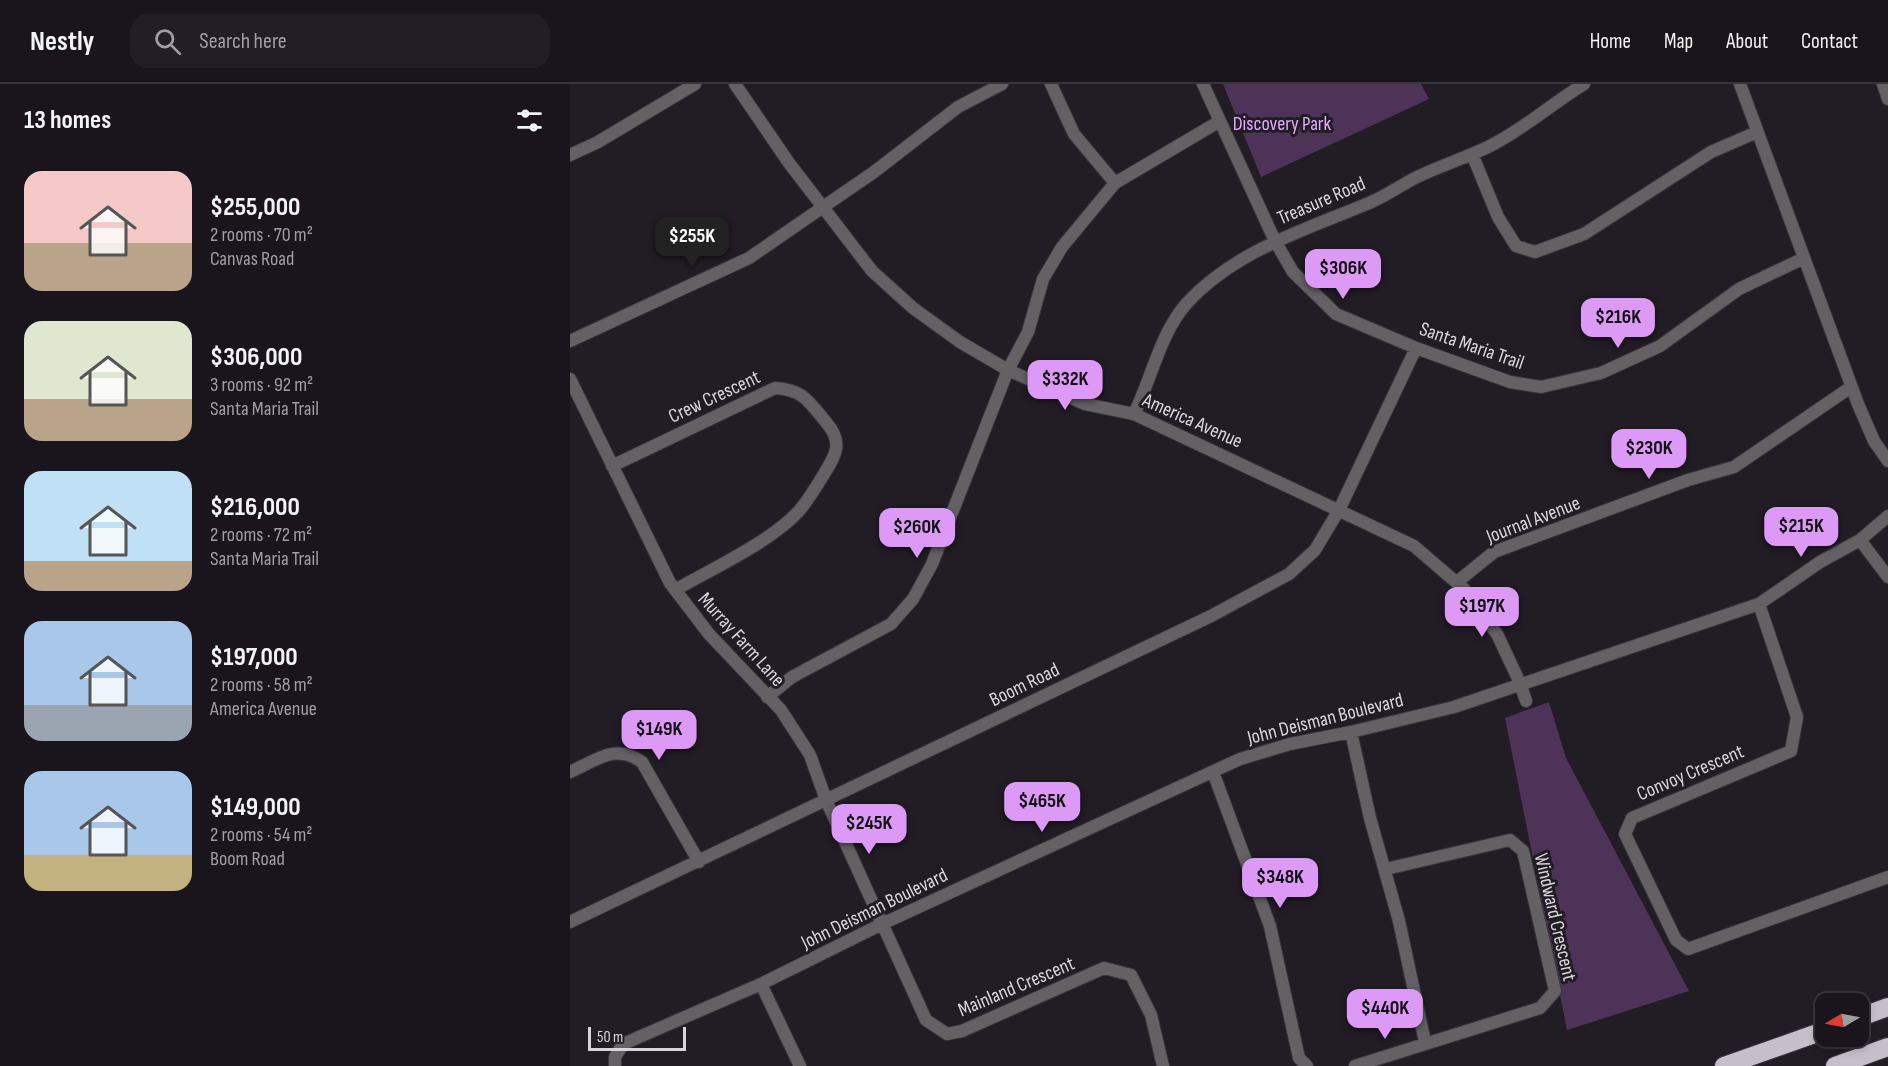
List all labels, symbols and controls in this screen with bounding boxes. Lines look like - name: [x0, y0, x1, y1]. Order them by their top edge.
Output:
- search box: [130, 14, 550, 68]
- text: Nestly: [30, 25, 94, 58]
- icon: search: [151, 25, 184, 58]
- text: Search here: [199, 28, 287, 55]
- text: Home: [1590, 29, 1631, 54]
- text: Map: [1664, 29, 1693, 54]
- text: About: [1726, 29, 1768, 54]
- text: Contact: [1801, 29, 1858, 54]
- icon: filters: [513, 104, 546, 137]
- text: 13 homes: [24, 105, 111, 136]
- park label: Discovery Park: [1233, 112, 1332, 136]
- street label: Treasure Road: [1274, 172, 1369, 230]
- text: $255,000: [210, 192, 300, 223]
- icon: home: [72, 195, 144, 267]
- pin: $255K: [650, 217, 734, 268]
- text: 2 rooms · 70 m²: [210, 223, 313, 247]
- text: $255K: [669, 224, 715, 248]
- text: Canvas Road: [210, 247, 294, 271]
- pin: $306K: [1301, 249, 1385, 300]
- text: $306K: [1319, 256, 1367, 280]
- pin: $216K: [1576, 298, 1660, 349]
- text: $216K: [1595, 305, 1641, 329]
- street label: Santa Maria Trail: [1416, 317, 1527, 375]
- text: $306,000: [210, 342, 302, 373]
- icon: home: [72, 345, 144, 417]
- pin: $332K: [1023, 360, 1107, 411]
- street label: Crew Crescent: [665, 365, 764, 429]
- text: $332K: [1042, 367, 1088, 391]
- text: 3 rooms · 92 m²: [210, 373, 313, 397]
- street label: America Avenue: [1138, 388, 1246, 454]
- text: Santa Maria Trail: [210, 397, 319, 421]
- pin: $230K: [1607, 429, 1691, 480]
- text: $230K: [1625, 436, 1673, 460]
- street label: Journal Avenue: [1482, 491, 1584, 549]
- text: $216,000: [210, 492, 300, 523]
- icon: home: [72, 495, 144, 567]
- pin: $215K: [1759, 507, 1843, 558]
- pin: $260K: [875, 508, 959, 559]
- text: $215K: [1778, 514, 1824, 538]
- text: $260K: [893, 515, 941, 539]
- text: 2 rooms · 72 m²: [210, 523, 312, 547]
- text: Santa Maria Trail: [210, 547, 319, 571]
- pin: $197K: [1440, 587, 1524, 638]
- street label: Murray Farm Lane: [693, 588, 790, 692]
- text: $197K: [1459, 594, 1505, 618]
- text: $197,000: [210, 642, 298, 673]
- icon: home: [72, 645, 144, 717]
- street label: Boom Road: [986, 658, 1063, 712]
- text: 2 rooms · 58 m²: [210, 673, 313, 697]
- street label: John Deisman Boulevard: [1244, 688, 1406, 750]
- text: America Avenue: [210, 697, 317, 721]
- pin: $149K: [617, 710, 701, 761]
- text: $149K: [636, 717, 682, 741]
- street label: Convoy Crescent: [1633, 740, 1748, 806]
- pin: $465K: [1000, 782, 1084, 833]
- text: $465K: [1018, 789, 1066, 813]
- text: $149,000: [210, 792, 301, 823]
- icon: home: [72, 795, 144, 867]
- pin: $245K: [827, 804, 911, 855]
- text: $245K: [846, 811, 892, 835]
- text: 2 rooms · 54 m²: [210, 823, 312, 847]
- text: Boom Road: [210, 847, 285, 871]
- street label: Windward Crescent: [1529, 851, 1581, 983]
- pin: $348K: [1238, 858, 1322, 909]
- street label: John Deisman Boulevard: [796, 863, 952, 955]
- text: $348K: [1256, 865, 1304, 889]
- street label: Mainland Crescent: [954, 952, 1078, 1022]
- pin: $440K: [1343, 989, 1427, 1040]
- north arrow: [1815, 993, 1869, 1047]
- map controls: [1815, 993, 1869, 1047]
- text: $440K: [1361, 996, 1409, 1020]
- scale bar: [588, 1024, 686, 1052]
- text: 50 m: [597, 1028, 623, 1047]

